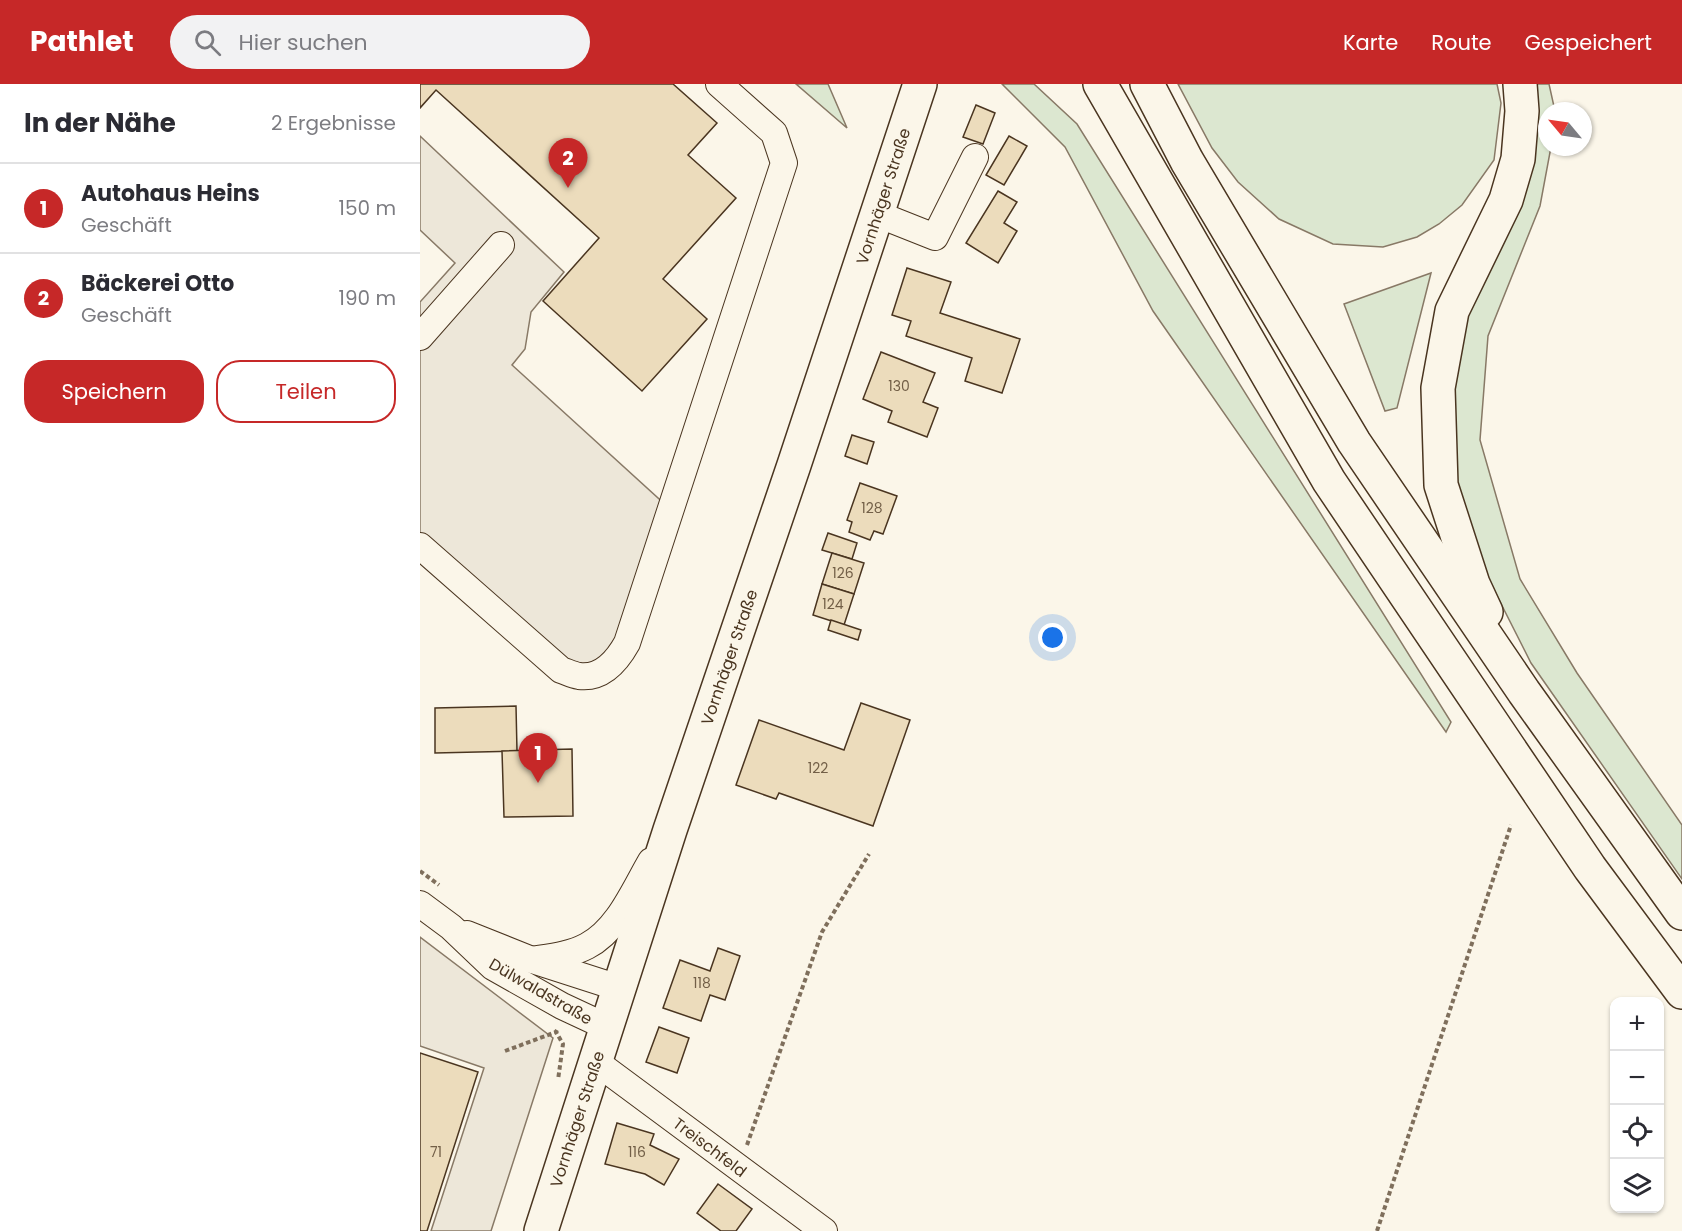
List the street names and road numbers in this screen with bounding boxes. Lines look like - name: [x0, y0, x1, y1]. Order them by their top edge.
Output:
- street label: Vornhäger Straße: [851, 125, 916, 267]
- street label: Vornhäger Straße: [695, 586, 764, 728]
- street label: Dülwaldstraße: [485, 952, 597, 1030]
- street label: Vornhäger Straße: [545, 1048, 610, 1190]
- street label: Treischfeld: [668, 1112, 751, 1183]

